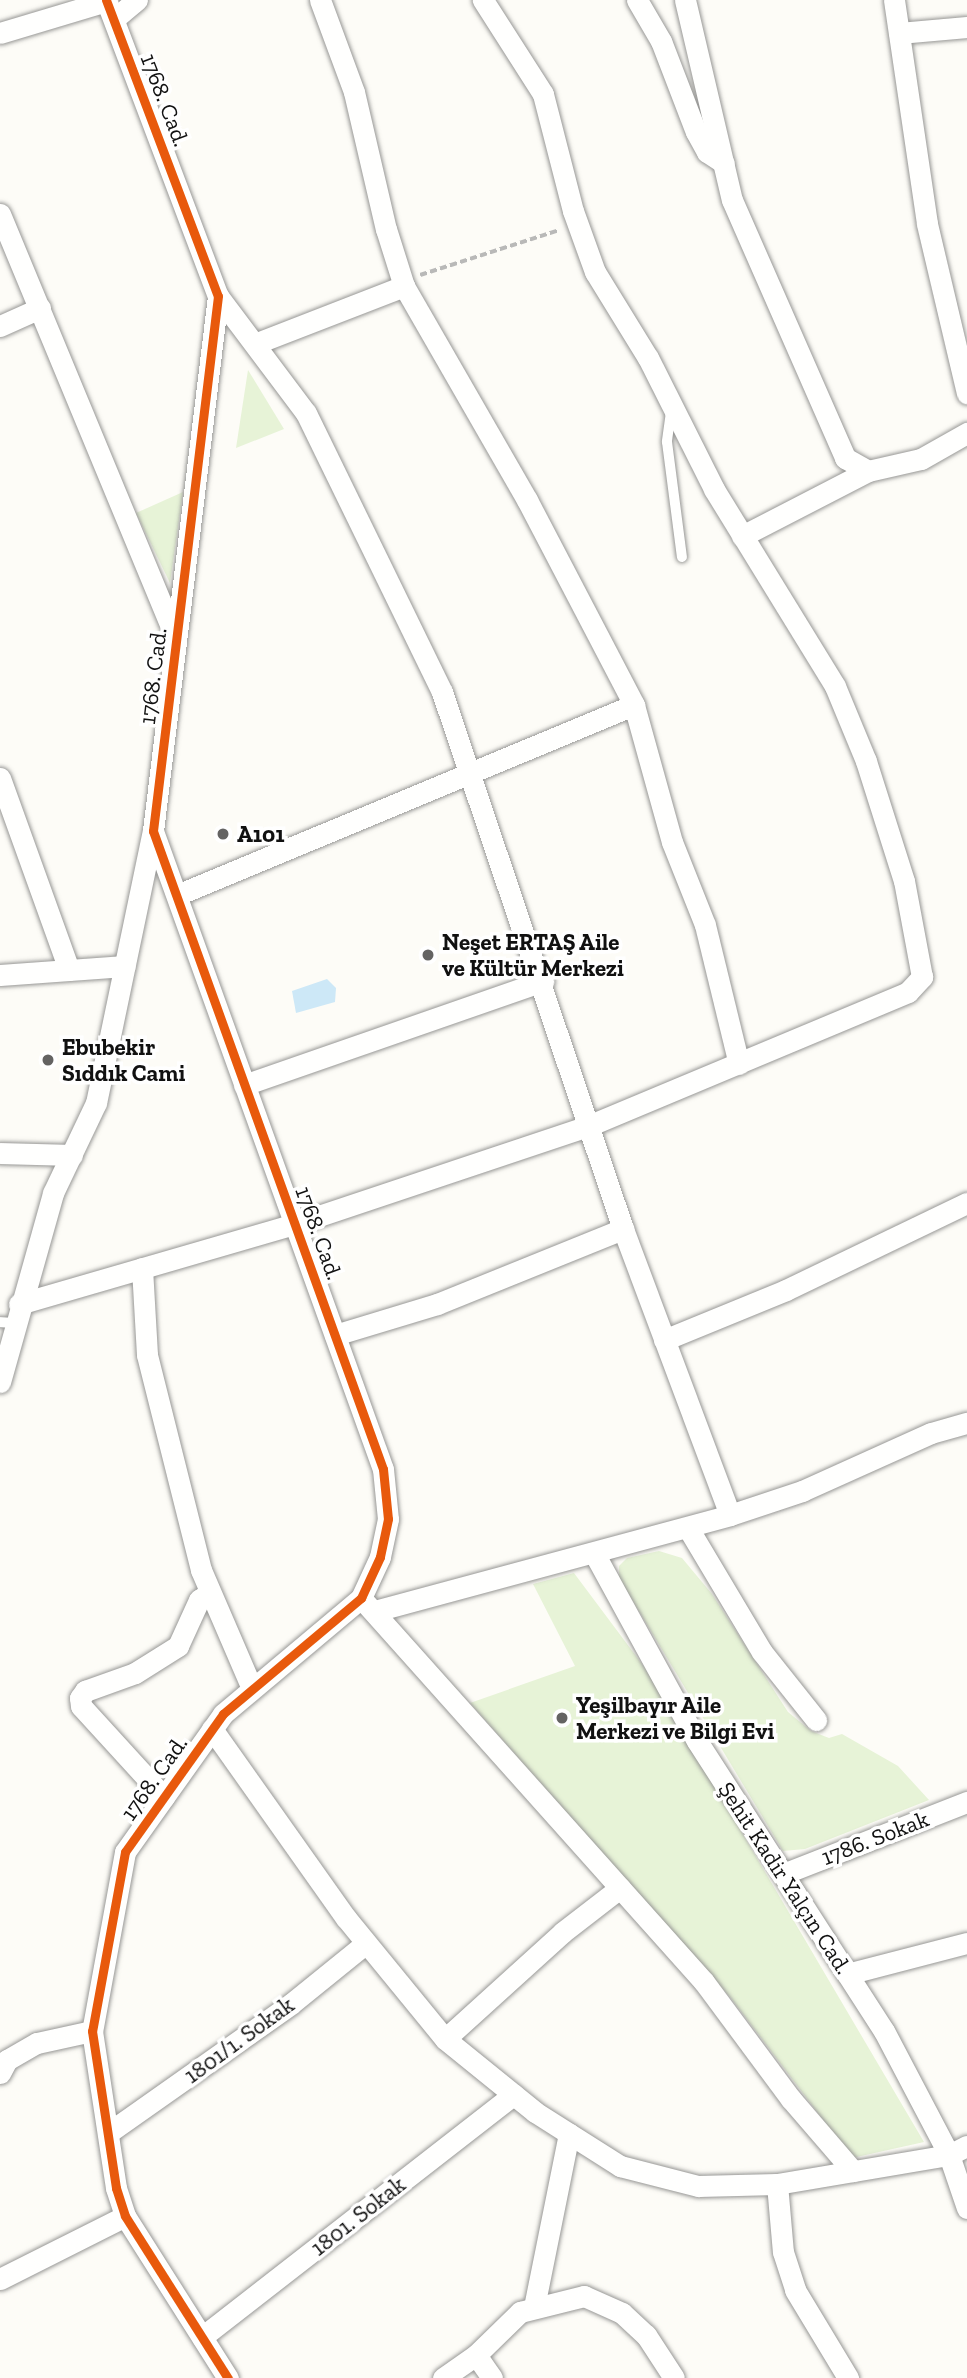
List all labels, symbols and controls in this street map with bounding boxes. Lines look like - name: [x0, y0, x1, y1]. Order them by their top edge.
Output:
- street label: 1768. Cad.: [135, 50, 195, 150]
- street label: 1768. Cad.: [133, 626, 173, 726]
- place label: A101: [237, 820, 285, 848]
- marker: A101: [215, 826, 231, 842]
- place label: Neşet ERTAŞ Aile ve Kültür Merkezi: [442, 928, 624, 982]
- marker: Neşet ERTAŞ Aile ve Kültür Merkezi: [420, 947, 436, 963]
- place label: Ebubekir Sıddık Cami: [62, 1033, 185, 1087]
- marker: Ebubekir Sıddık Cami: [40, 1052, 56, 1068]
- street label: 1768. Cad.: [289, 1183, 349, 1283]
- place label: Yeşilbayır Aile Merkezi ve Bilgi Evi: [576, 1691, 775, 1745]
- marker: Yeşilbayır Aile Merkezi ve Bilgi Evi: [554, 1710, 570, 1726]
- street label: 1768. Cad.: [115, 1730, 193, 1826]
- street label: Şehit Kadir Yalçın Cad.: [712, 1776, 858, 1980]
- street label: 1786. Sokak: [817, 1805, 933, 1871]
- street label: 1801/1. Sokak: [179, 1991, 299, 2089]
- street label: 1801. Sokak: [305, 2170, 411, 2262]

